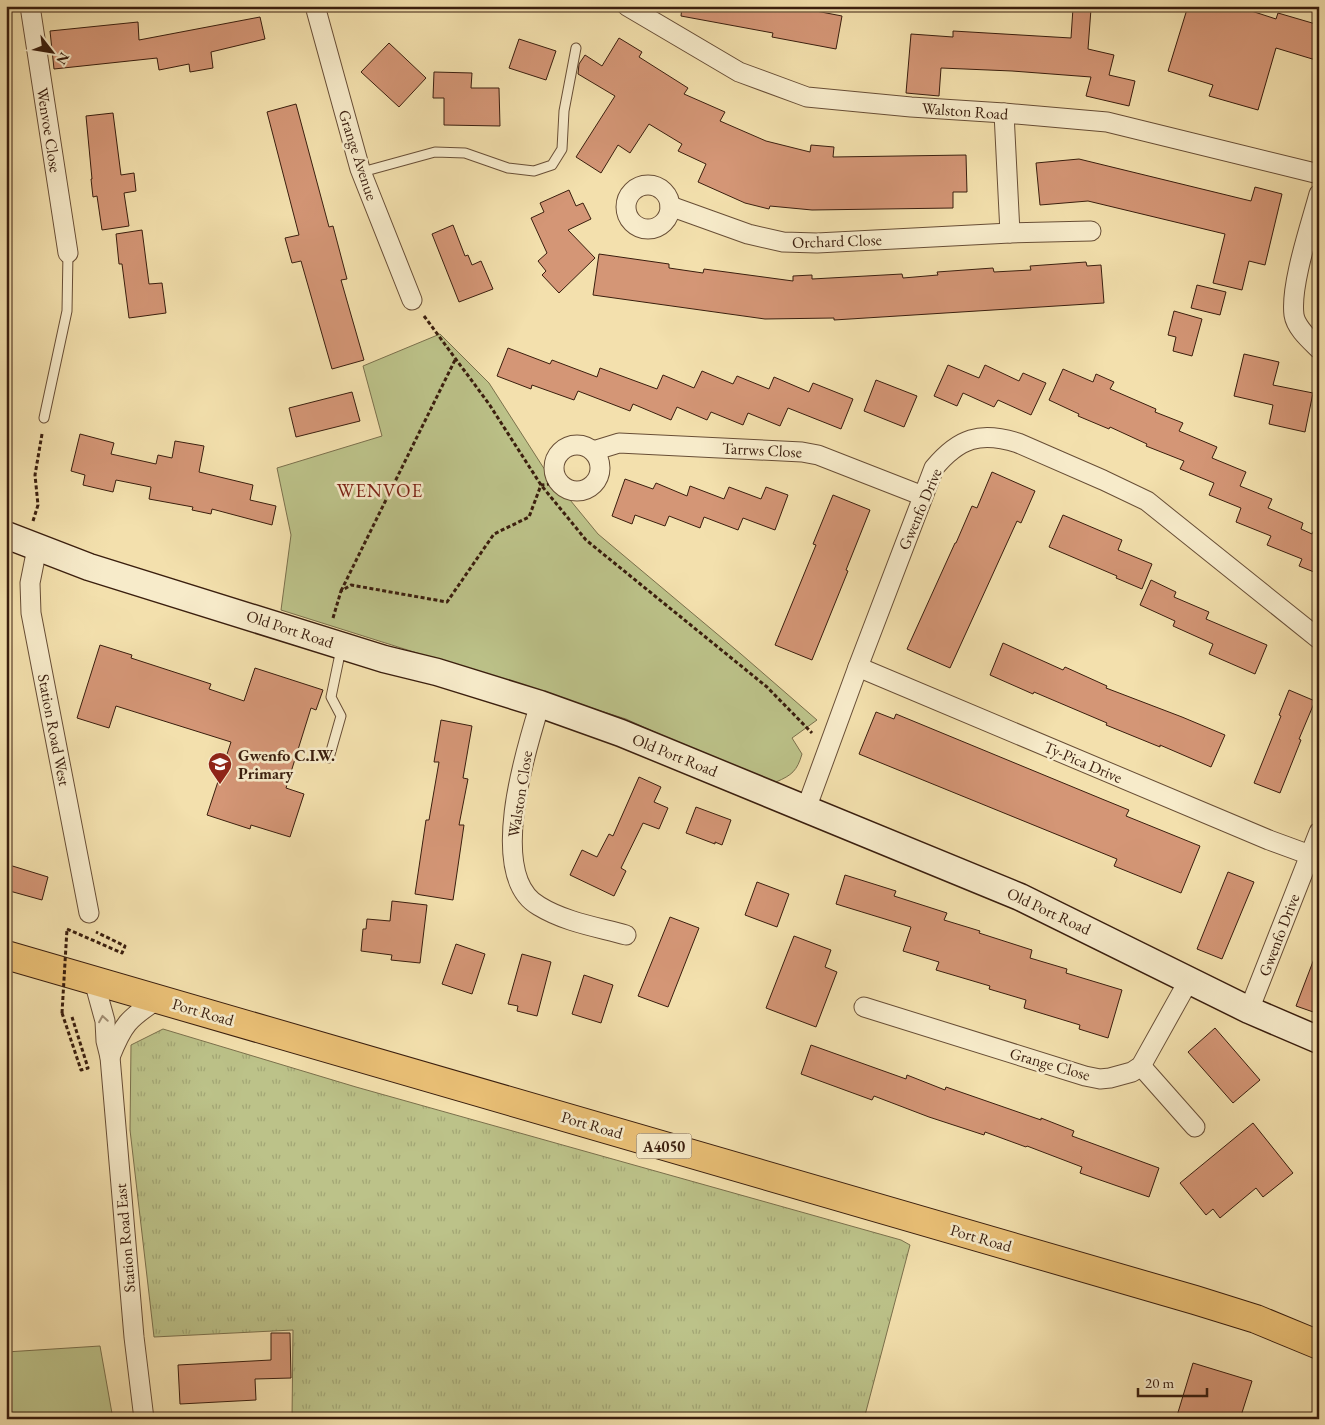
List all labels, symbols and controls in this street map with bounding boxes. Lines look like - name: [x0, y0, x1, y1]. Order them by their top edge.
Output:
- north arrow: [28, 28, 78, 78]
- text: N: [52, 49, 74, 69]
- street label: Wenvoe Close: [32, 86, 66, 174]
- street label: Walston Road: [921, 98, 1010, 125]
- street label: Grange Avenue: [333, 107, 383, 203]
- street label: Orchard Close: [792, 229, 882, 253]
- street label: Tarrws Close: [722, 437, 802, 463]
- street label: Gwenfo Drive: [893, 465, 947, 553]
- district label: WENVOE: [337, 478, 423, 503]
- street label: Old Port Road: [244, 605, 337, 653]
- street label: Station Road West: [33, 672, 75, 788]
- street label: Old Port Road: [629, 728, 722, 782]
- street label: Ty-Pica Drive: [1041, 736, 1125, 788]
- place label: Gwenfo C.I.W. Primary: [238, 745, 335, 784]
- street label: Walston Close: [503, 749, 537, 839]
- school or university icon: Gwenfo C.I.W. Primary: [207, 751, 233, 785]
- street label: Old Port Road: [1004, 882, 1095, 940]
- street label: Gwenfo Drive: [1254, 891, 1304, 979]
- street label: Port Road: [170, 993, 237, 1031]
- one-way arrow: [99, 1014, 109, 1023]
- street label: Grange Close: [1007, 1042, 1093, 1086]
- street label: Port Road: [559, 1106, 626, 1144]
- road number: A4050: [636, 1134, 692, 1158]
- street label: Station Road East: [110, 1183, 140, 1293]
- street label: Port Road: [948, 1219, 1015, 1257]
- scale bar: [1138, 1365, 1206, 1397]
- text: 20 m: [1145, 1373, 1174, 1392]

